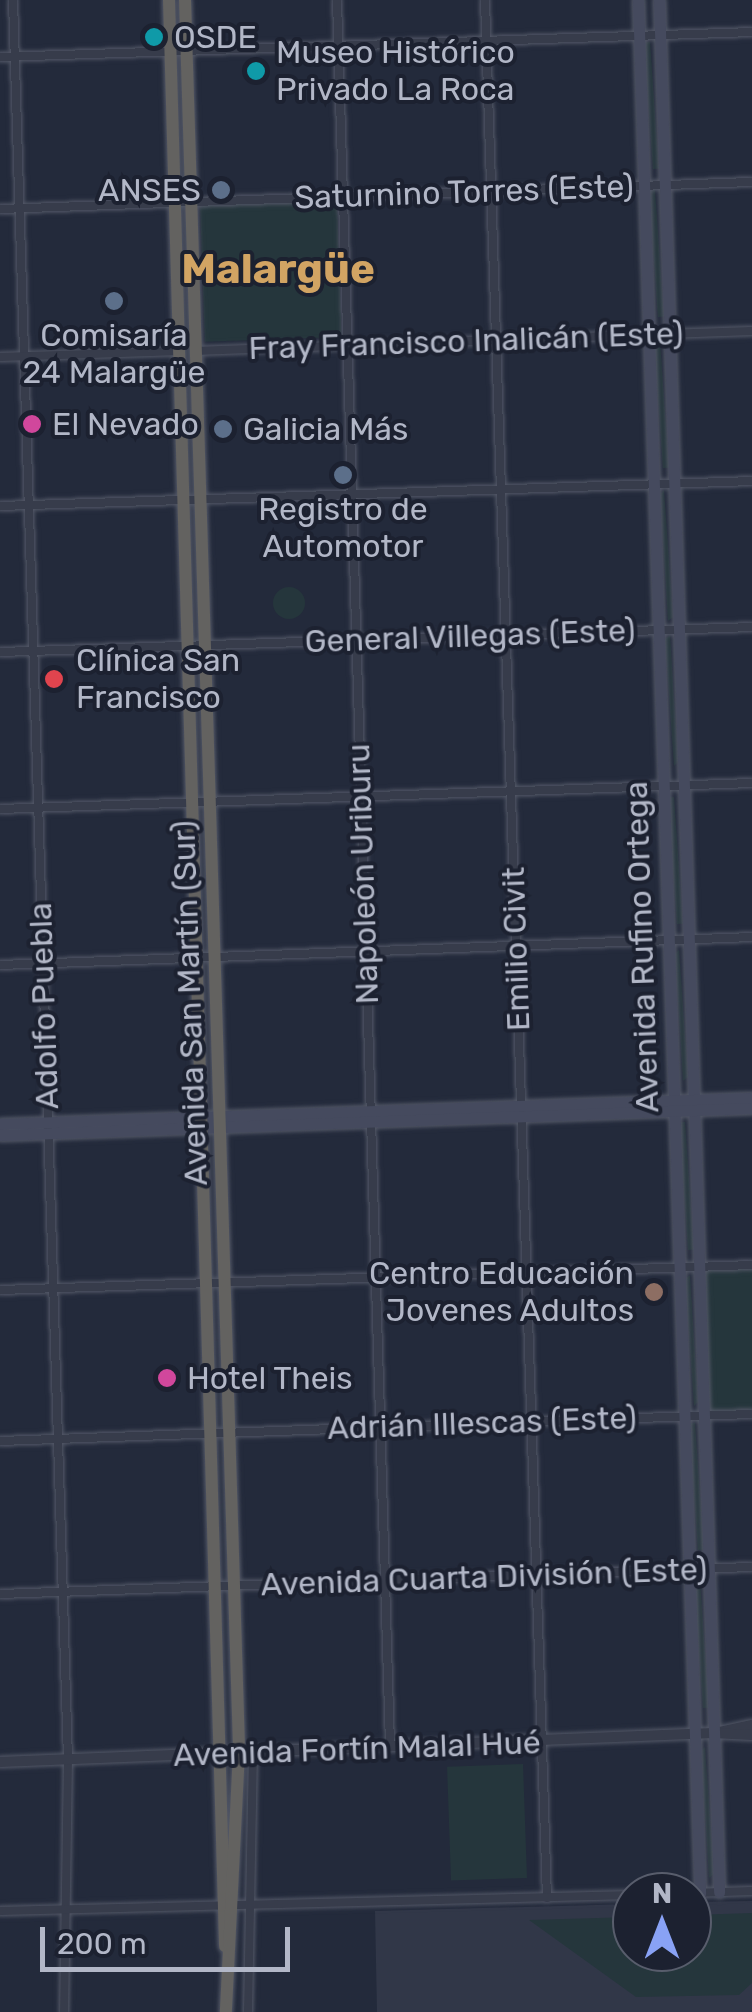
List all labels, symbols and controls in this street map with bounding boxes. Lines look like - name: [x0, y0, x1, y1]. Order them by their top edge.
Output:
- place label: OSDE: [174, 18, 257, 56]
- marker: OSDE: [143, 26, 165, 48]
- place label: Museo Histórico Privado La Roca: [276, 34, 515, 109]
- marker: Museo Histórico Privado La Roca: [245, 60, 267, 82]
- street label: Saturnino Torres (Este): [293, 167, 635, 217]
- place label: ANSES: [98, 171, 201, 209]
- marker: ANSES: [210, 179, 232, 201]
- district label: Malargüe: [181, 244, 375, 294]
- marker: Comisaría 24 Malargüe: [103, 290, 125, 312]
- street label: Fray Francisco Inalicán (Este): [247, 314, 685, 368]
- place label: Comisaría 24 Malargüe: [23, 317, 205, 392]
- place label: El Nevado: [52, 405, 199, 443]
- place label: Galicia Más: [243, 410, 408, 448]
- marker: El Nevado: [21, 413, 43, 435]
- marker: Galicia Más: [212, 418, 234, 440]
- marker: Registro de Automotor: [332, 464, 354, 486]
- place label: Registro de Automotor: [258, 491, 428, 566]
- street label: General Villegas (Este): [304, 611, 636, 661]
- place label: Clínica San Francisco: [76, 642, 240, 717]
- marker: Clínica San Francisco: [41, 666, 67, 692]
- street label: Napoleón Uriburu: [339, 743, 387, 1005]
- street label: Avenida Rufino Ortega: [617, 781, 667, 1113]
- street label: Avenida San Martín (Sur): [164, 820, 216, 1186]
- street label: Emilio Civit: [494, 866, 538, 1032]
- street label: Adolfo Puebla: [21, 902, 67, 1110]
- place label: Centro Educación Jovenes Adultos: [369, 1255, 634, 1330]
- marker: Centro Educación Jovenes Adultos: [643, 1281, 665, 1303]
- place label: Hotel Theis: [187, 1359, 353, 1397]
- marker: Hotel Theis: [156, 1367, 178, 1389]
- street label: Adrián Illescas (Este): [327, 1398, 637, 1448]
- street label: Avenida Cuarta División (Este): [260, 1550, 708, 1604]
- street label: Avenida Fortín Malal Hué: [173, 1723, 541, 1775]
- north arrow: [612, 1872, 712, 1972]
- text: N: [652, 1877, 672, 1910]
- scale bar: [45, 1907, 295, 1969]
- text: 200 m: [57, 1926, 147, 1962]

